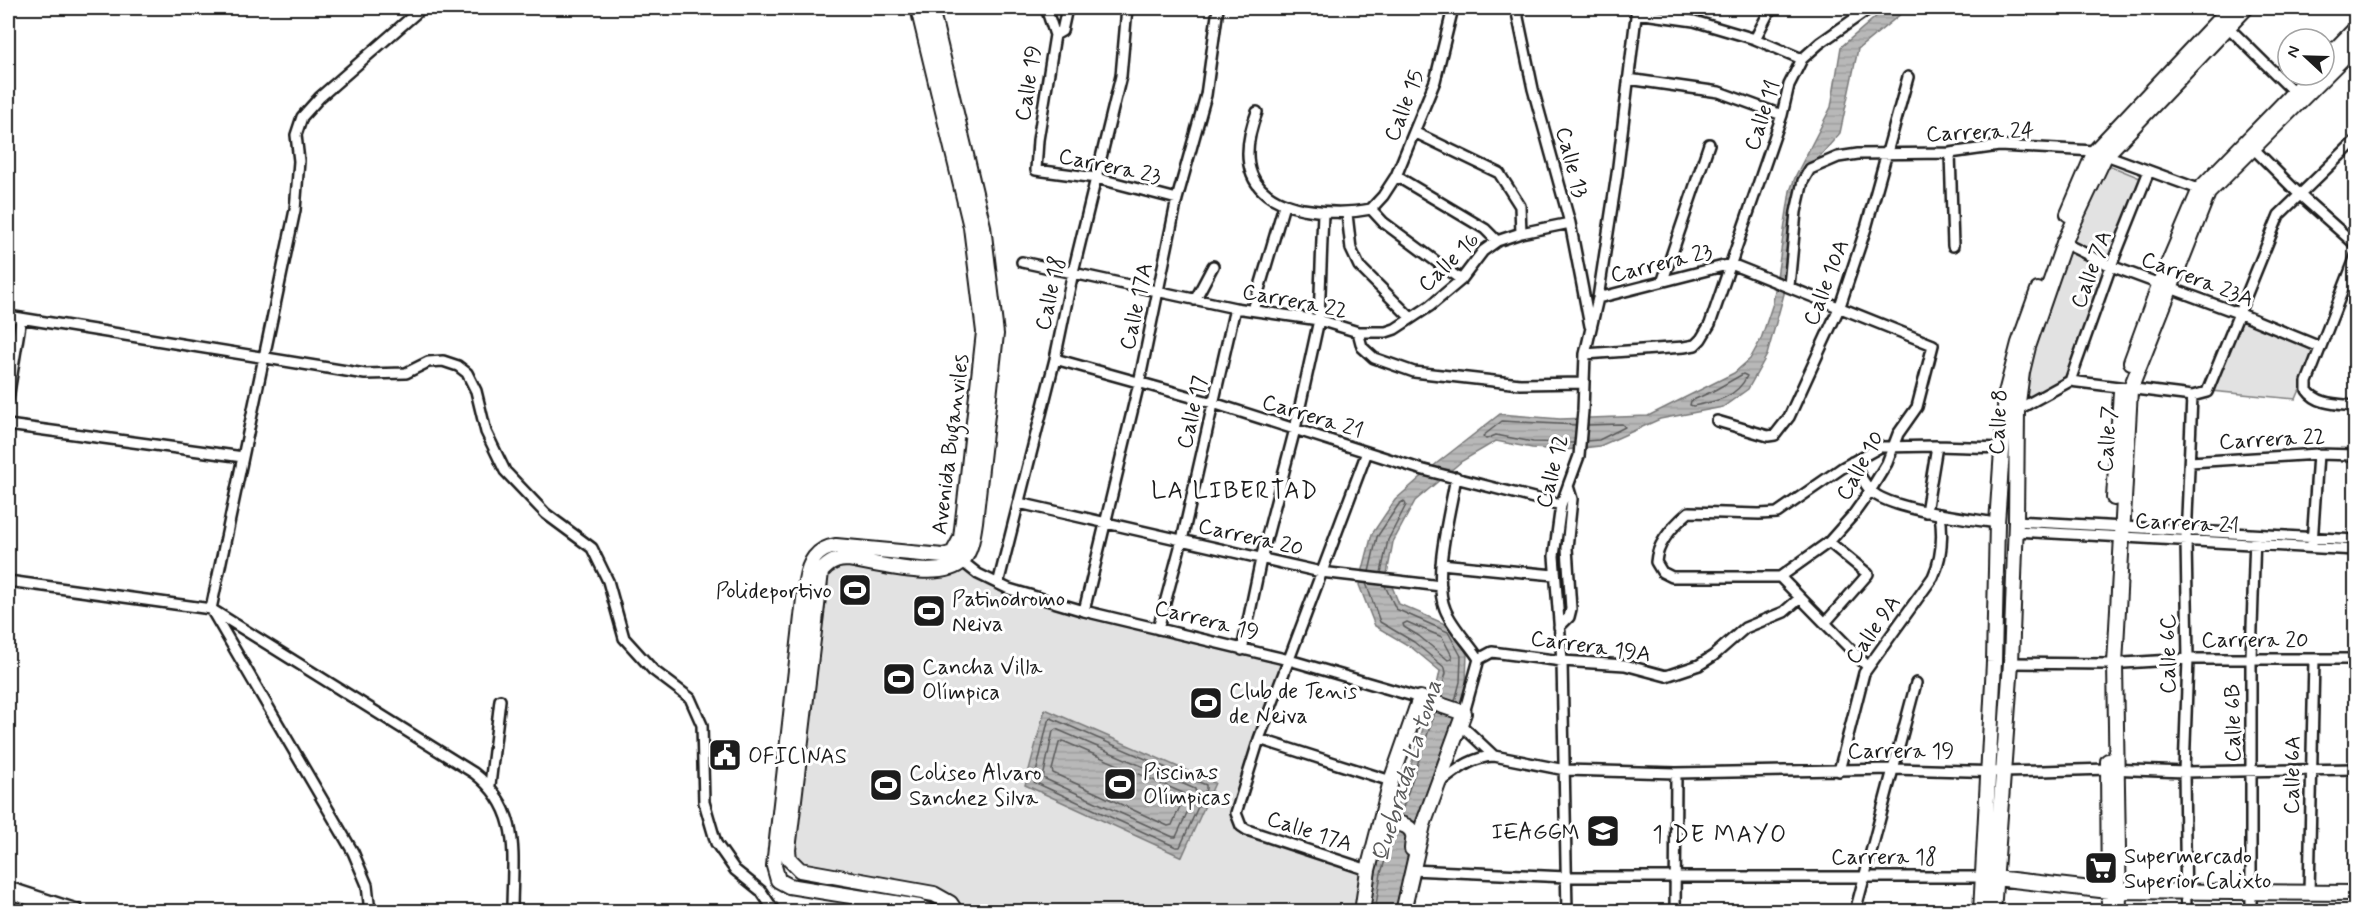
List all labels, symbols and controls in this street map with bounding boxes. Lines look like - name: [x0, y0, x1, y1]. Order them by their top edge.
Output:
- north arrow: [2276, 27, 2336, 87]
- street label: Calle 19: [1009, 43, 1049, 123]
- text: N: [2282, 43, 2305, 61]
- street label: Calle 15: [1378, 66, 1431, 146]
- street label: Calle 11: [1738, 77, 1787, 154]
- street label: Carrera 24: [1926, 117, 2035, 149]
- street label: Calle 13: [1548, 124, 1594, 201]
- street label: Carrera 23: [1056, 142, 1163, 191]
- street label: Calle 16: [1413, 226, 1486, 299]
- street label: Calle 7A: [2065, 227, 2119, 313]
- street label: Calle 10A: [1798, 236, 1856, 330]
- street label: Carrera 23: [1608, 238, 1715, 290]
- street label: Carrera 23A: [2137, 246, 2258, 314]
- street label: Calle 18: [1029, 254, 1072, 333]
- street label: Calle 17A: [1114, 260, 1160, 353]
- street label: Carrera 22: [1240, 278, 1350, 326]
- street label: Avenida Buganviles: [926, 352, 979, 537]
- street label: Calle 17: [1171, 373, 1215, 452]
- street label: Carrera 21: [1258, 388, 1366, 446]
- street label: Calle 8: [1983, 389, 2015, 456]
- street label: Calle 7: [2092, 405, 2124, 473]
- street label: Carrera 22: [2218, 423, 2326, 457]
- street label: Calle 10: [1830, 426, 1891, 506]
- street label: Calle 12: [1530, 432, 1576, 511]
- district label: LA LIBERTAD: [1151, 476, 1319, 507]
- street label: Carrera 21: [2134, 507, 2240, 541]
- street label: Carrera 20: [1195, 512, 1306, 564]
- sports icon: Polideportivo: [837, 572, 873, 608]
- place label: Polideportivo: [716, 578, 832, 606]
- place label: Patinodromo Neiva: [952, 586, 1065, 639]
- street label: Calle 9A: [1840, 590, 1908, 670]
- sports icon: Patinodromo Neiva: [911, 593, 947, 629]
- street label: Carrera 19: [1151, 594, 1262, 647]
- street label: Calle 6C: [2155, 614, 2183, 694]
- street label: Carrera 19A: [1529, 625, 1653, 669]
- street label: Carrera 20: [2201, 627, 2309, 655]
- place label: Cancha Villa Olímpica: [922, 654, 1043, 707]
- sports icon: Cancha Villa Olímpica: [881, 661, 917, 697]
- water label: Quebrada La toma: [1365, 677, 1450, 866]
- place label: Club de Tenis de Neiva: [1229, 678, 1357, 731]
- street label: Calle 6B: [2220, 684, 2248, 762]
- sports icon: Club de Tenis de Neiva: [1188, 685, 1224, 721]
- street label: Calle 6A: [2278, 735, 2308, 815]
- public building icon: OFICINAS: [707, 737, 743, 773]
- street label: Carrera 19: [1848, 738, 1954, 766]
- place label: OFICINAS: [748, 743, 847, 771]
- place label: Piscinas Olímpicas: [1143, 759, 1231, 812]
- place label: Coliseo Alvaro Sanchez Silva: [909, 760, 1042, 813]
- sports icon: Piscinas Olímpicas: [1102, 766, 1138, 802]
- sports icon: Coliseo Alvaro Sanchez Silva: [868, 767, 904, 803]
- street label: Calle 17A: [1263, 805, 1356, 859]
- school or university icon: IEAGGM: [1585, 813, 1621, 849]
- place label: IEAGGM: [1491, 819, 1580, 847]
- district label: 1 DE MAYO: [1652, 820, 1788, 851]
- place label: Supermercado Superior Calixto: [2124, 843, 2271, 896]
- street label: Carrera 18: [1831, 844, 1937, 872]
- supermarket icon: Supermercado Superior Calixto: [2083, 850, 2119, 886]

